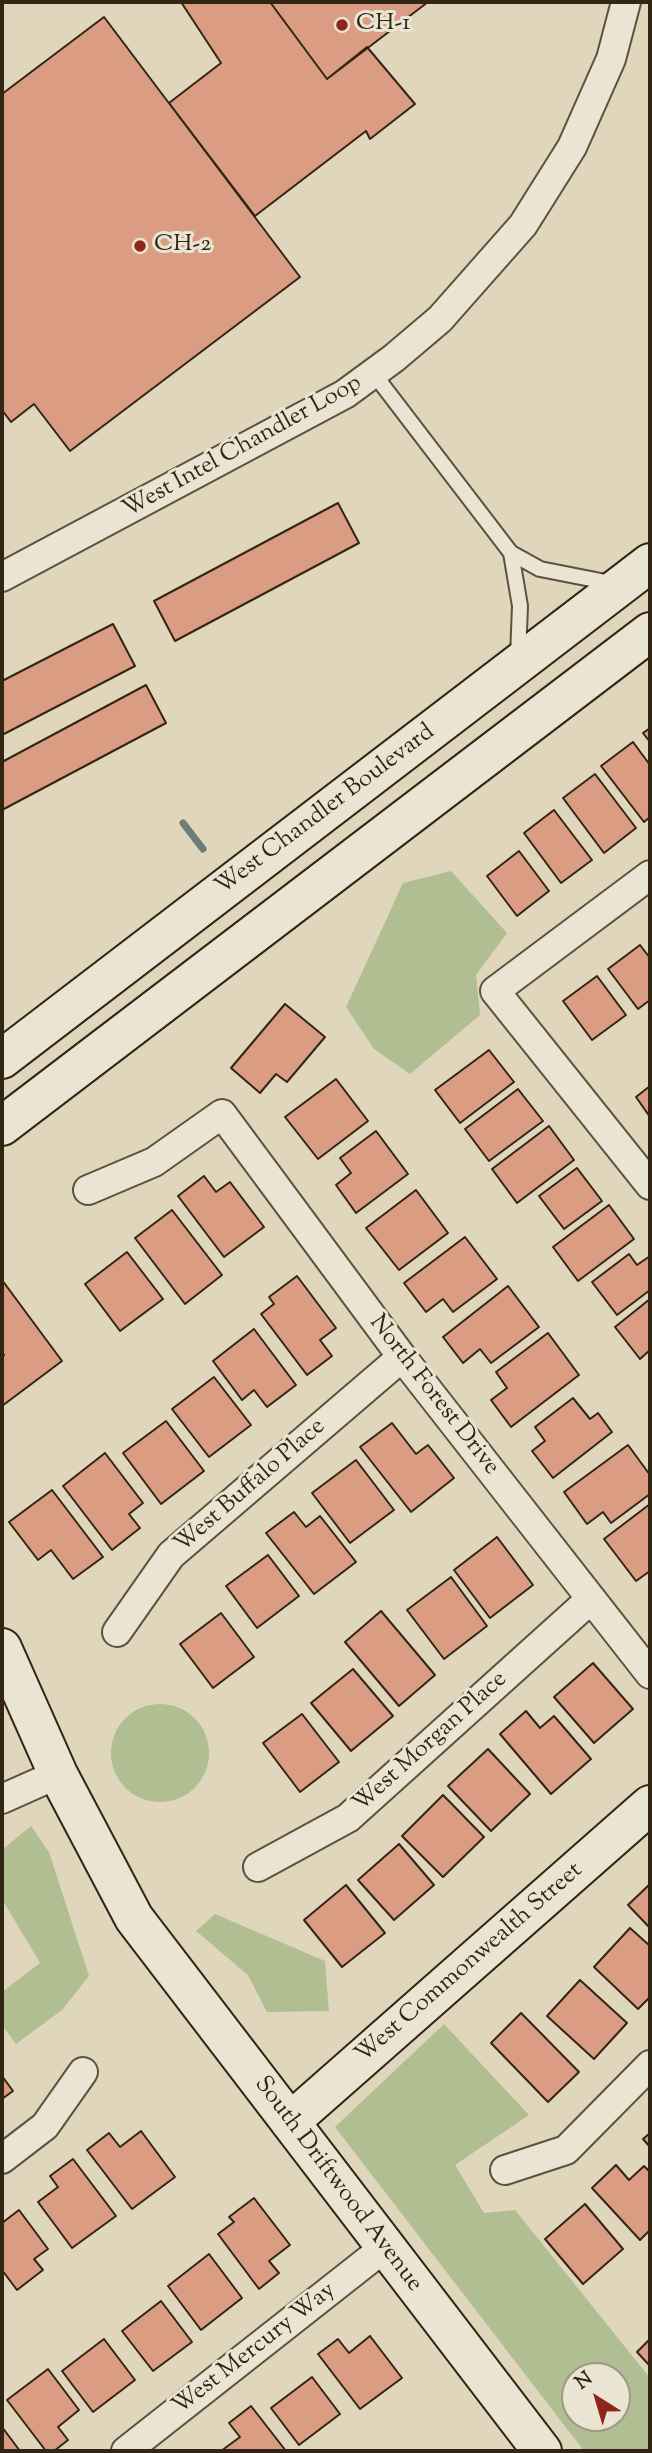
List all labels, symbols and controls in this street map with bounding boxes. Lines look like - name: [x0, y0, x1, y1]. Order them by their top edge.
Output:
- place label: CH-1: [356, 11, 410, 39]
- marker: CH-1: [334, 17, 350, 33]
- place label: CH-2: [154, 232, 212, 260]
- marker: CH-2: [132, 238, 148, 254]
- street label: West Intel Chandler Loop: [119, 370, 367, 526]
- street label: West Chandler Boulevard: [211, 719, 441, 903]
- street label: North Forest Drive: [362, 1310, 504, 1482]
- street label: West Buffalo Place: [170, 1414, 332, 1560]
- street label: West Morgan Place: [348, 1666, 514, 1820]
- street label: West Commonwealth Street: [351, 1858, 589, 2070]
- street label: South Driftwood Avenue: [247, 2072, 427, 2298]
- street label: West Mercury Way: [168, 2277, 342, 2423]
- north arrow: [561, 2362, 631, 2432]
- text: N: [570, 2366, 598, 2397]

